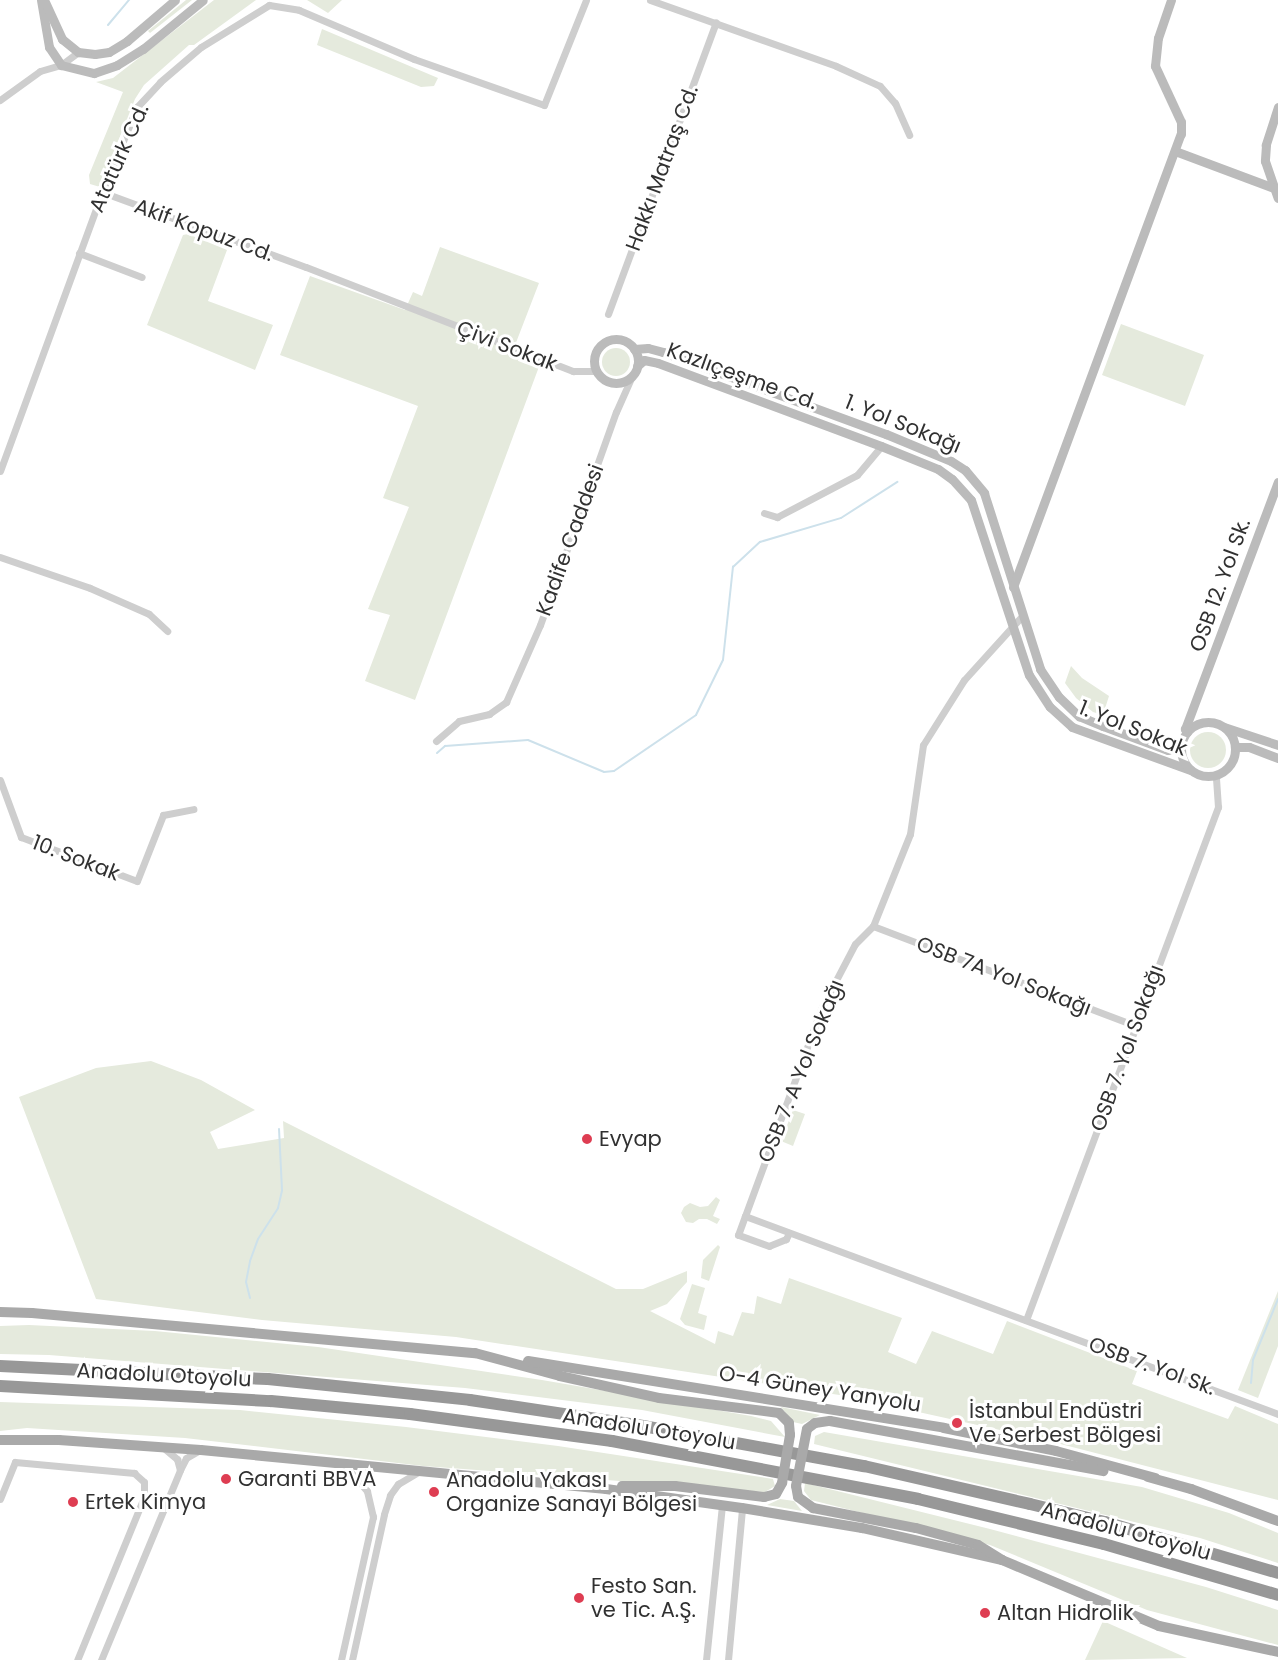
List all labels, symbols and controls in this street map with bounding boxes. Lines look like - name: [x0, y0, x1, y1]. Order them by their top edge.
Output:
- street label: Hakkı Matraş Cd.: [620, 82, 704, 254]
- street label: Atatürk Cd.: [84, 100, 154, 216]
- street label: Akif Kopuz Cd.: [131, 193, 277, 267]
- street label: Çivi Sokak: [453, 315, 561, 377]
- street label: Kazlıçeşme Cd.: [663, 337, 821, 415]
- street label: 1. Yol Sokağı: [841, 389, 965, 459]
- street label: Kadife Caddesi: [531, 461, 609, 619]
- street label: OSB 12. Yol Sk.: [1184, 515, 1256, 655]
- street label: 1. Yol Sokak: [1075, 695, 1191, 761]
- street label: 10. Sokak: [29, 830, 123, 886]
- street label: OSB 7A Yol Sokağı: [913, 931, 1095, 1021]
- street label: OSB 7. Yol Sokağı: [1085, 961, 1169, 1135]
- street label: OSB 7. A Yol Sokağı: [753, 976, 849, 1166]
- place label: Evyap: [599, 1126, 662, 1152]
- marker: Evyap: [580, 1132, 594, 1146]
- street label: OSB 7. Yol Sk.: [1085, 1331, 1219, 1401]
- street label: Anadolu Otoyolu: [76, 1358, 252, 1392]
- street label: O-4 Güney Yanyolu: [717, 1361, 923, 1417]
- place label: İstanbul Endüstri Ve Serbest Bölgesi: [969, 1398, 1161, 1448]
- street label: Anadolu Otoyolu: [561, 1403, 737, 1455]
- marker: İstanbul Endüstri Ve Serbest Bölgesi: [950, 1416, 964, 1430]
- place label: Garanti BBVA: [238, 1466, 377, 1492]
- place label: Anadolu Yakası Organize Sanayi Bölgesi: [446, 1467, 697, 1517]
- marker: Garanti BBVA: [219, 1472, 233, 1486]
- marker: Anadolu Yakası Organize Sanayi Bölgesi: [427, 1485, 441, 1499]
- place label: Ertek Kimya: [85, 1489, 206, 1515]
- marker: Ertek Kimya: [66, 1495, 80, 1509]
- street label: Anadolu Otoyolu: [1038, 1496, 1214, 1566]
- place label: Festo San. ve Tic. A.Ş.: [591, 1573, 697, 1623]
- marker: Festo San. ve Tic. A.Ş.: [572, 1591, 586, 1605]
- place label: Altan Hidrolik: [997, 1600, 1134, 1626]
- marker: Altan Hidrolik: [978, 1606, 992, 1620]

